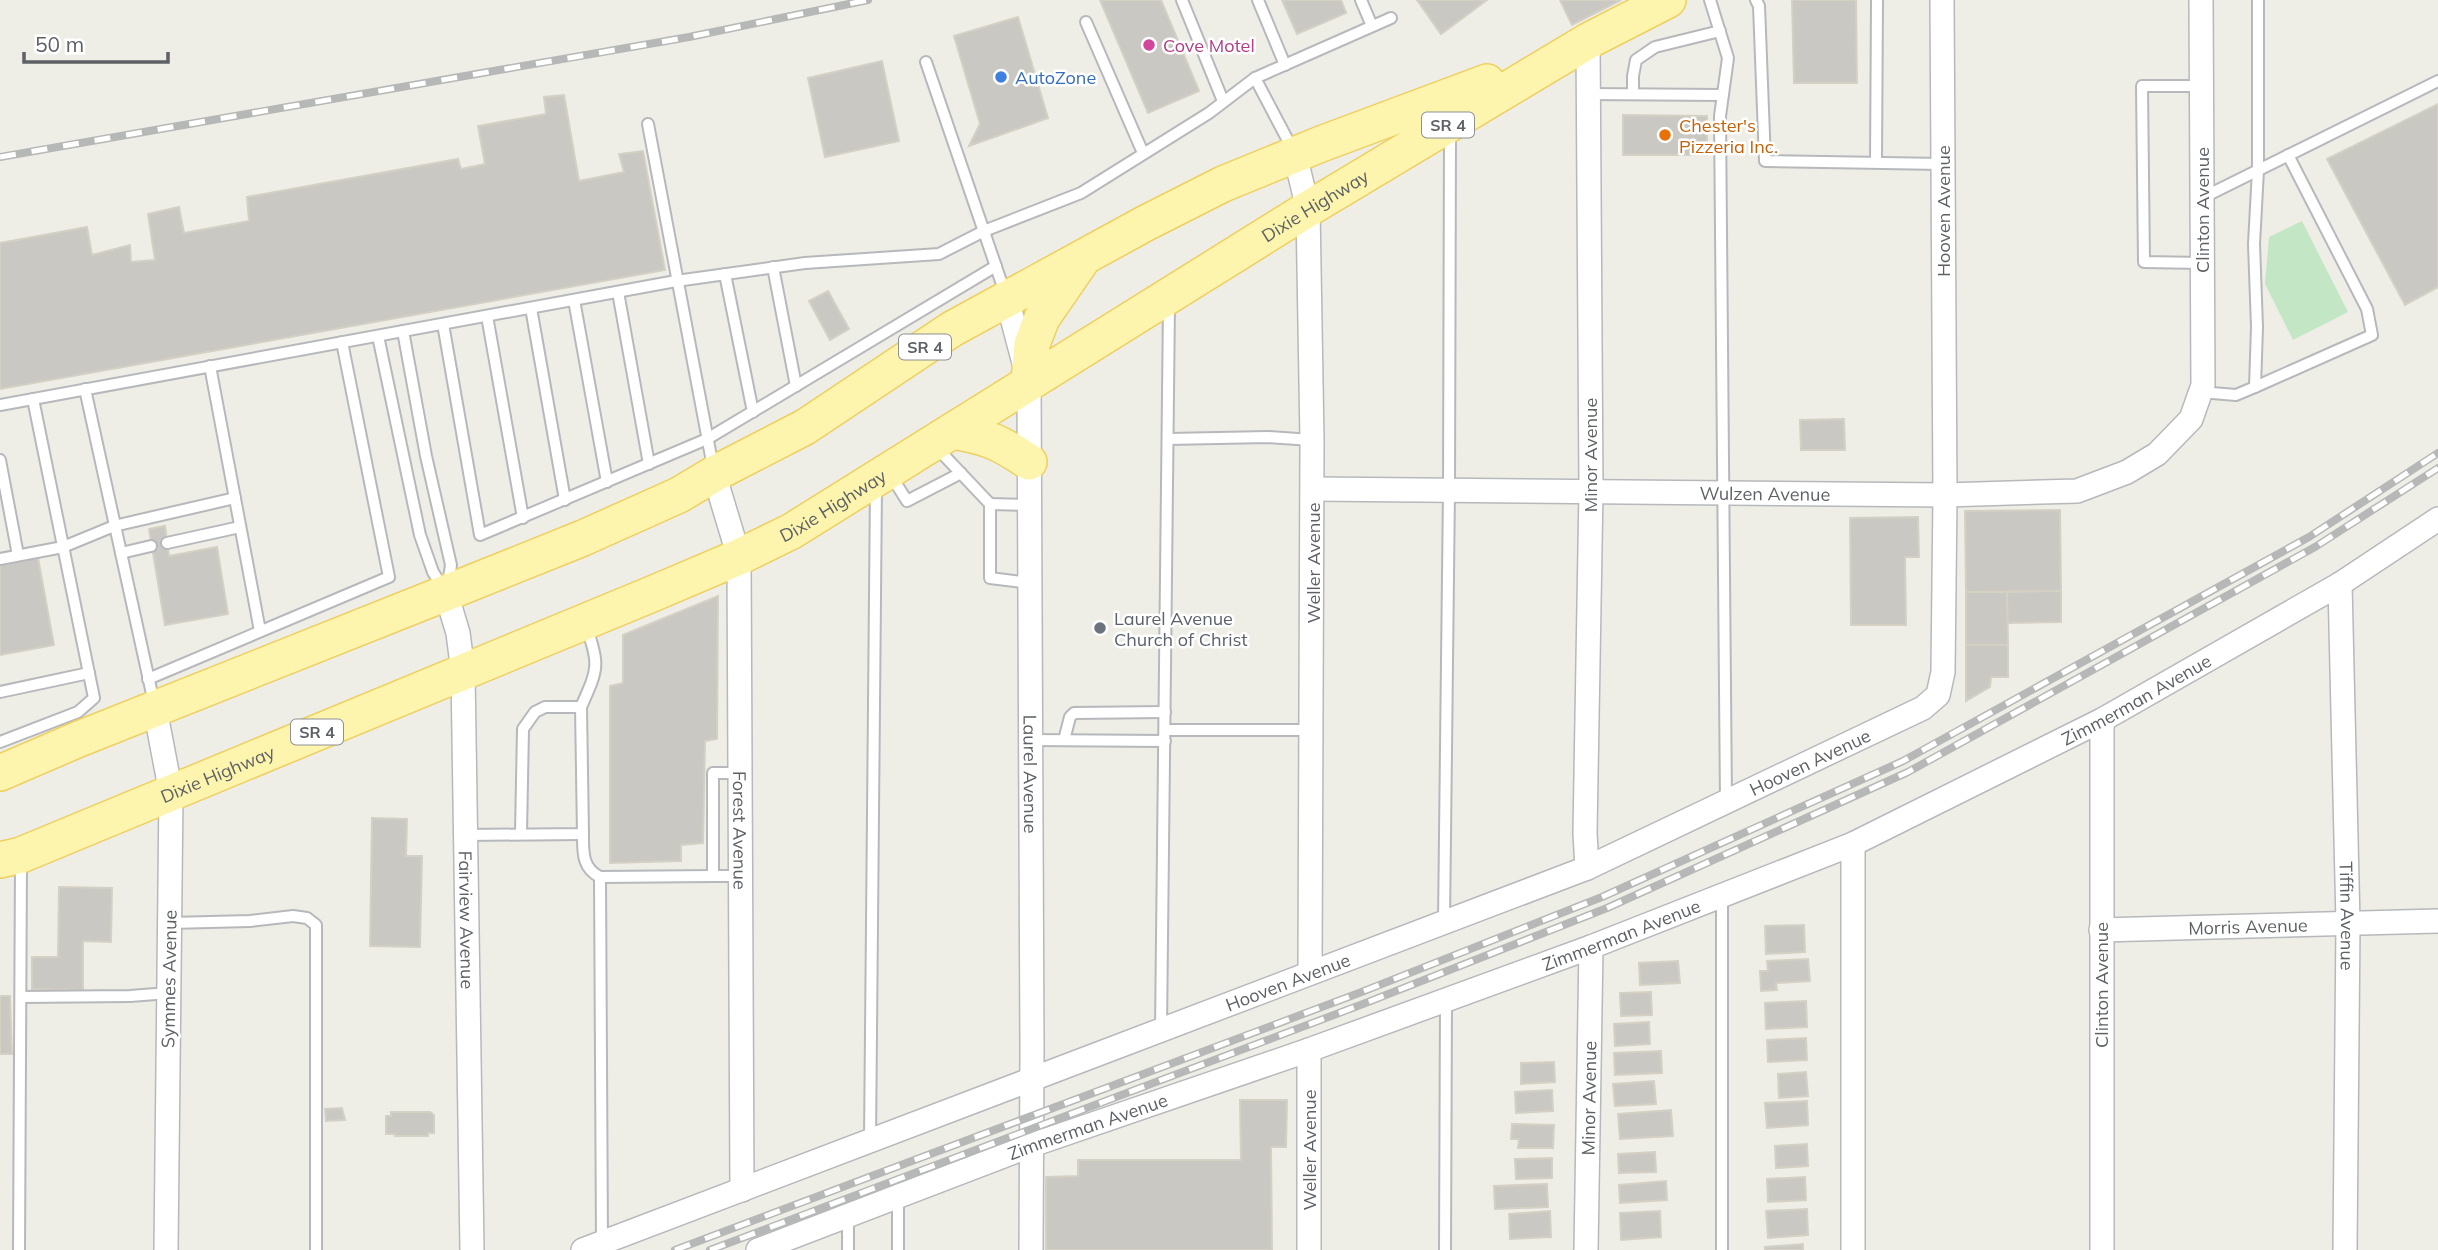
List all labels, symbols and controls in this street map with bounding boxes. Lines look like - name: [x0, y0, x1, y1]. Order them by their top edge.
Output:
- scale bar: [24, 21, 168, 65]
- text: 50 m: [35, 31, 84, 57]
- place label: Cove Motel: [1163, 34, 1255, 57]
- marker: Cove Motel: [1141, 37, 1157, 53]
- place label: AutoZone: [1015, 66, 1096, 89]
- marker: AutoZone: [993, 69, 1009, 85]
- road number: SR 4: [1422, 113, 1474, 138]
- place label: Chester's Pizzeria Inc.: [1679, 114, 1778, 158]
- marker: Chester's Pizzeria Inc.: [1657, 127, 1673, 143]
- street label: Hooven Avenue: [1932, 145, 1955, 277]
- street label: Clinton Avenue: [2191, 147, 2214, 273]
- street label: Dixie Highway: [1257, 164, 1373, 247]
- road number: SR 4: [899, 334, 951, 360]
- street label: Minor Avenue: [1579, 398, 1602, 512]
- street label: Dixie Highway: [776, 463, 891, 547]
- street label: Wulzen Avenue: [1699, 481, 1830, 505]
- street label: Weller Avenue: [1302, 502, 1325, 624]
- place label: Laurel Avenue Church of Christ: [1114, 607, 1248, 651]
- marker: Laurel Avenue Church of Christ: [1092, 620, 1108, 636]
- street label: Zimmerman Avenue: [2057, 649, 2215, 750]
- street label: Laurel Avenue: [1019, 715, 1043, 834]
- road number: SR 4: [291, 720, 343, 744]
- street label: Hooven Avenue: [1746, 723, 1874, 801]
- street label: Dixie Highway: [157, 740, 278, 808]
- street label: Forest Avenue: [729, 771, 752, 890]
- street label: Fairview Avenue: [454, 850, 479, 989]
- street label: Tiffin Avenue: [2335, 861, 2360, 971]
- street label: Zimmerman Avenue: [1539, 894, 1703, 975]
- street label: Symmes Avenue: [156, 910, 182, 1048]
- street label: Morris Avenue: [2188, 913, 2308, 939]
- street label: Clinton Avenue: [2090, 922, 2113, 1048]
- street label: Hooven Avenue: [1222, 948, 1353, 1016]
- street label: Minor Avenue: [1576, 1041, 1601, 1155]
- street label: Zimmerman Avenue: [1004, 1088, 1170, 1165]
- street label: Weller Avenue: [1298, 1089, 1321, 1211]

